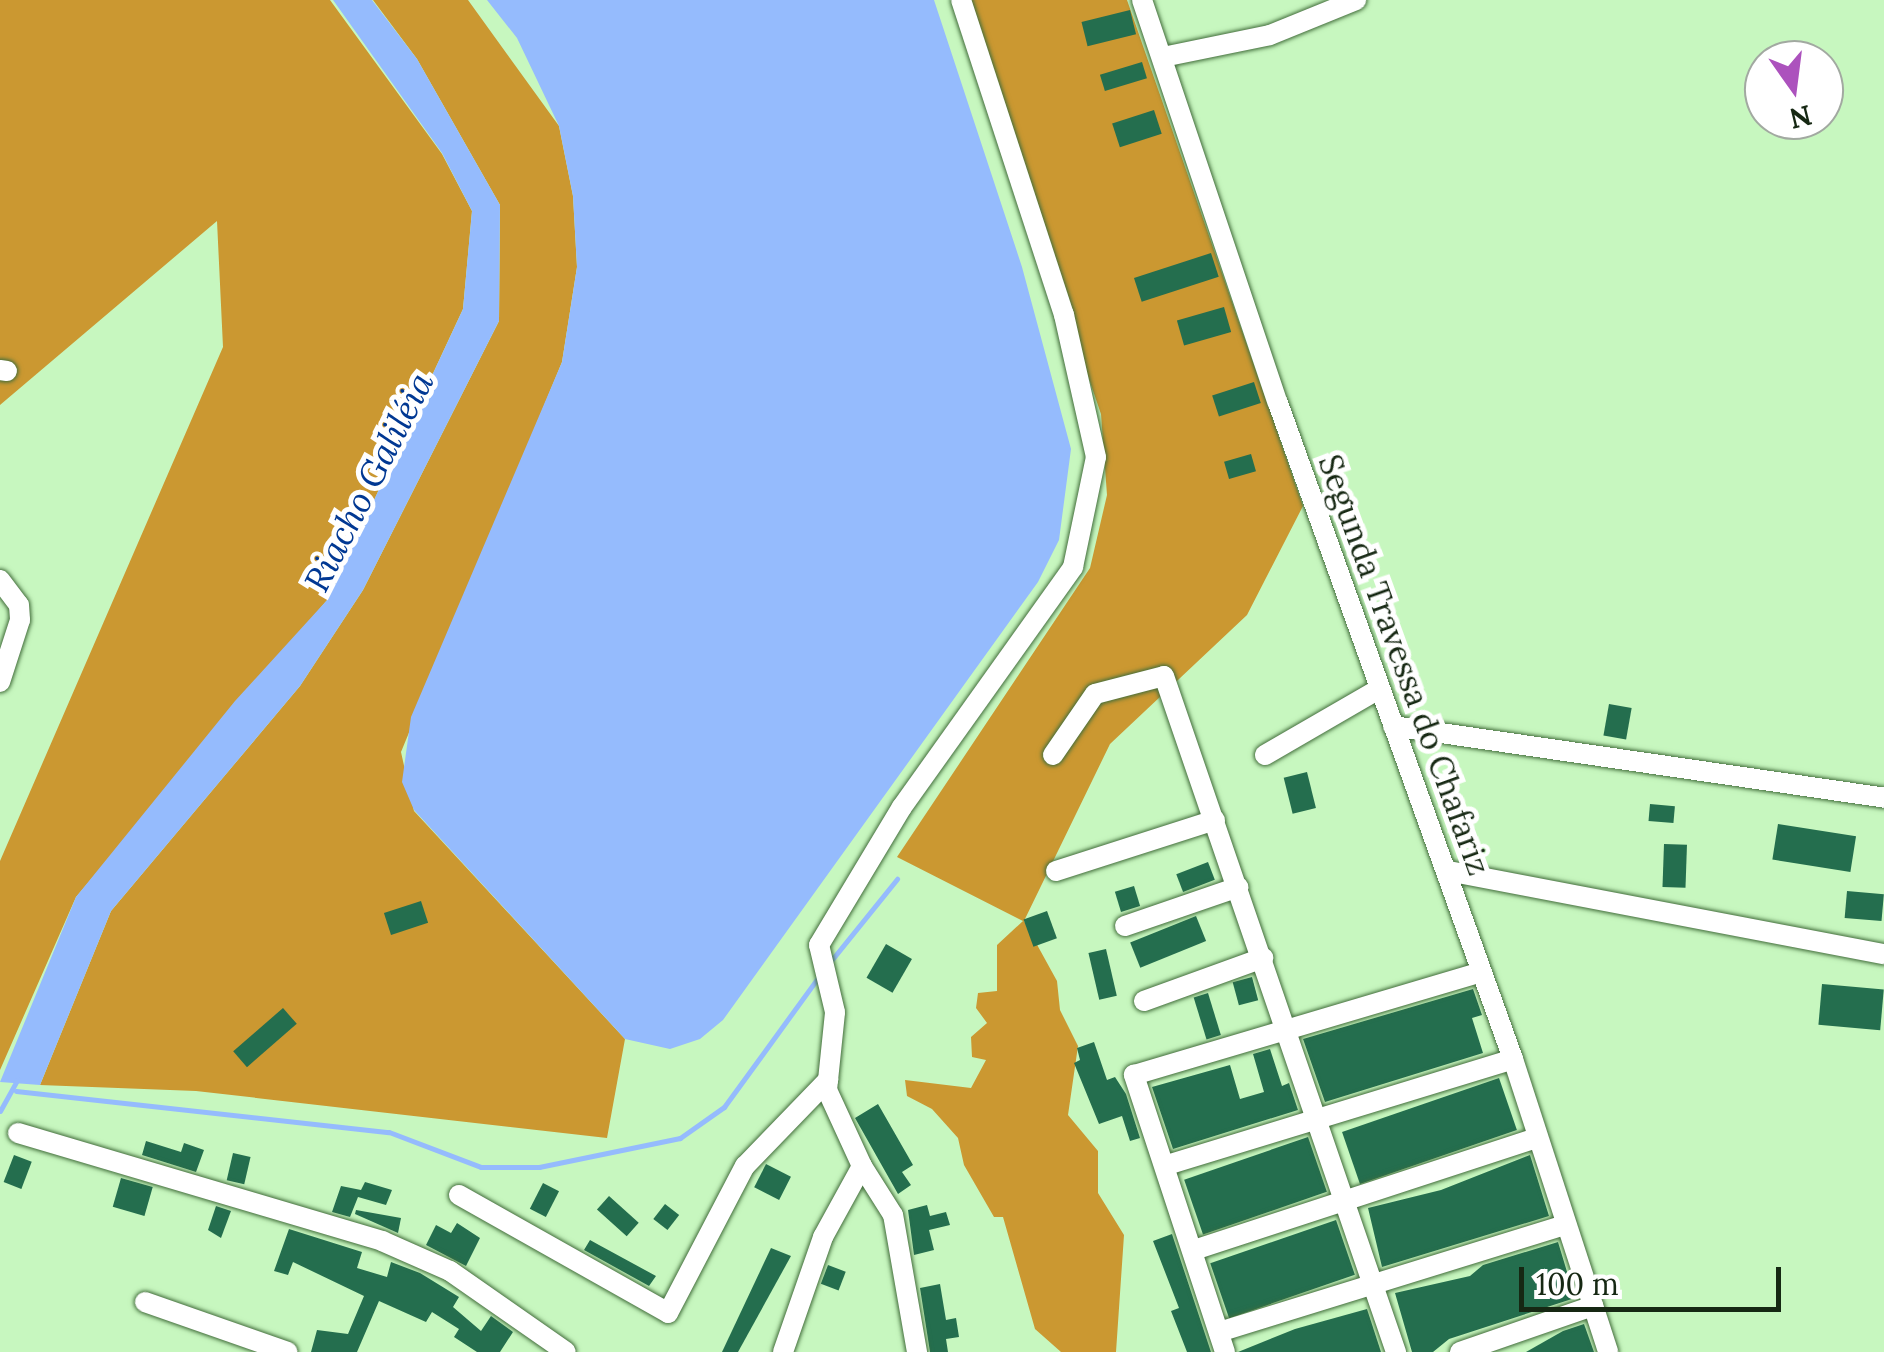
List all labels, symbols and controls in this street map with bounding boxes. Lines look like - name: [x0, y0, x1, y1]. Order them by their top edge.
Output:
- north arrow: [1744, 40, 1844, 140]
- text: N: [1786, 97, 1816, 137]
- water label: Riacho Galiléia: [296, 365, 442, 599]
- street label: Segunda Travessa do Chafariz: [1310, 450, 1498, 880]
- scale bar: [1524, 1247, 1786, 1309]
- text: 100 m: [1536, 1265, 1619, 1303]

